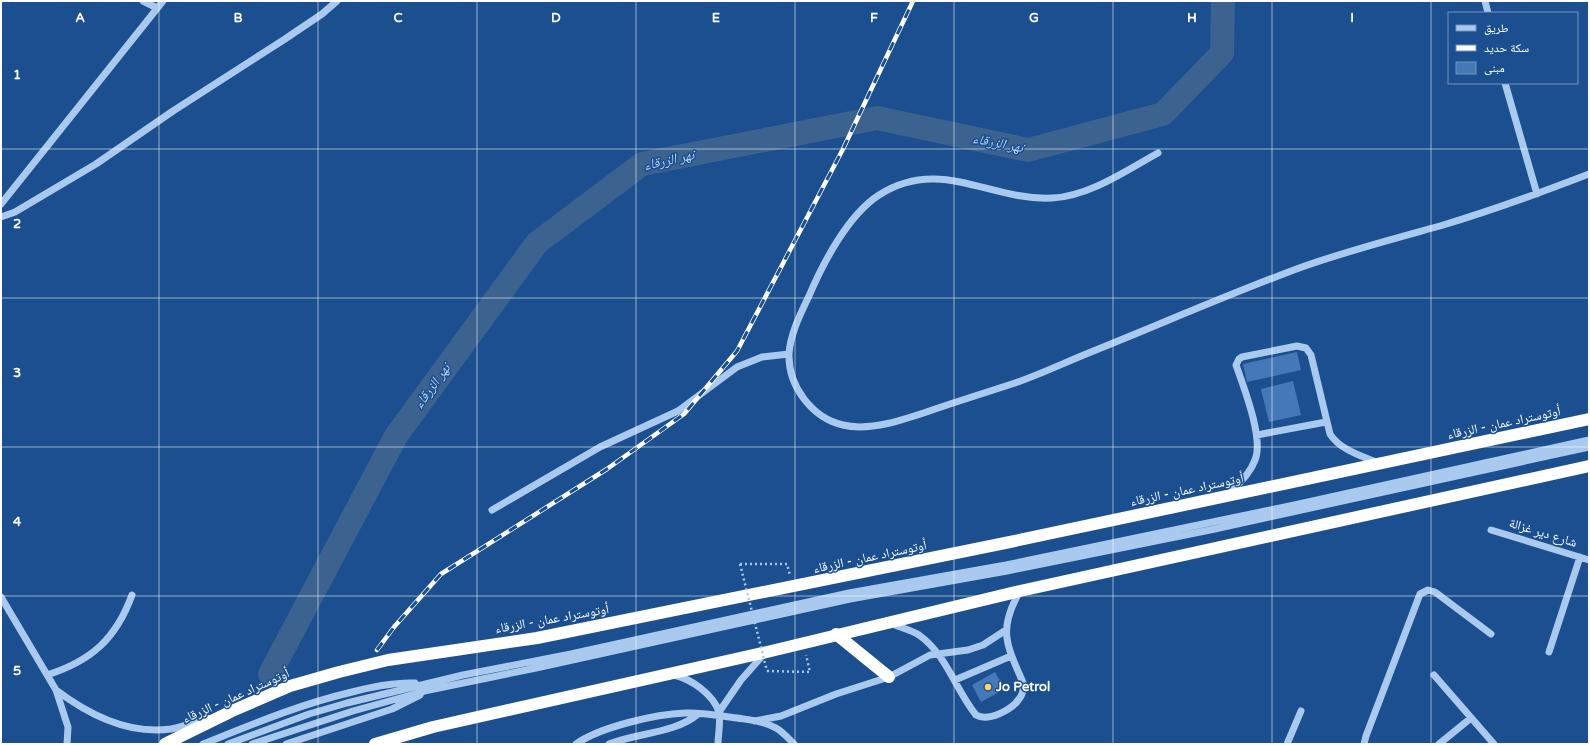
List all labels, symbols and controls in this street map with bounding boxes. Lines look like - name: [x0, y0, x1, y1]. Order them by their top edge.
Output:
- text: A: [75, 10, 85, 26]
- text: B: [233, 10, 243, 26]
- text: C: [393, 10, 403, 26]
- text: D: [551, 10, 561, 26]
- text: E: [712, 10, 720, 26]
- text: F: [870, 10, 878, 26]
- text: G: [1029, 10, 1039, 26]
- text: H: [1187, 10, 1197, 26]
- text: I: [1350, 10, 1354, 26]
- legend: [1448, 12, 1578, 84]
- text: طريق: [1484, 21, 1509, 35]
- text: سكة حديد: [1484, 41, 1529, 55]
- text: مبنى: [1484, 61, 1505, 75]
- text: 1: [13, 67, 21, 83]
- water label: نهر الزرقاء: [971, 130, 1027, 157]
- water label: نهر الزرقاء: [642, 145, 698, 174]
- text: 2: [13, 216, 21, 232]
- water label: نهر الزرقاء: [410, 359, 455, 412]
- text: 3: [13, 365, 21, 381]
- street label: أوتوستراد عمان - الزرقاء: [1446, 403, 1562, 443]
- street label: أوتوستراد عمان - الزرقاء: [1129, 470, 1245, 510]
- text: 4: [13, 514, 22, 530]
- street label: شارع دير غزالة: [1507, 515, 1579, 552]
- street label: أوتوستراد عمان - الزرقاء: [812, 537, 928, 577]
- street label: أوتوستراد عمان - الزرقاء: [494, 601, 610, 637]
- text: 5: [13, 663, 21, 679]
- street label: أوتوستراد عمان - الزرقاء: [180, 665, 292, 727]
- place label: Jo Petrol: [995, 679, 1050, 695]
- marker: Jo Petrol: [983, 682, 993, 692]

